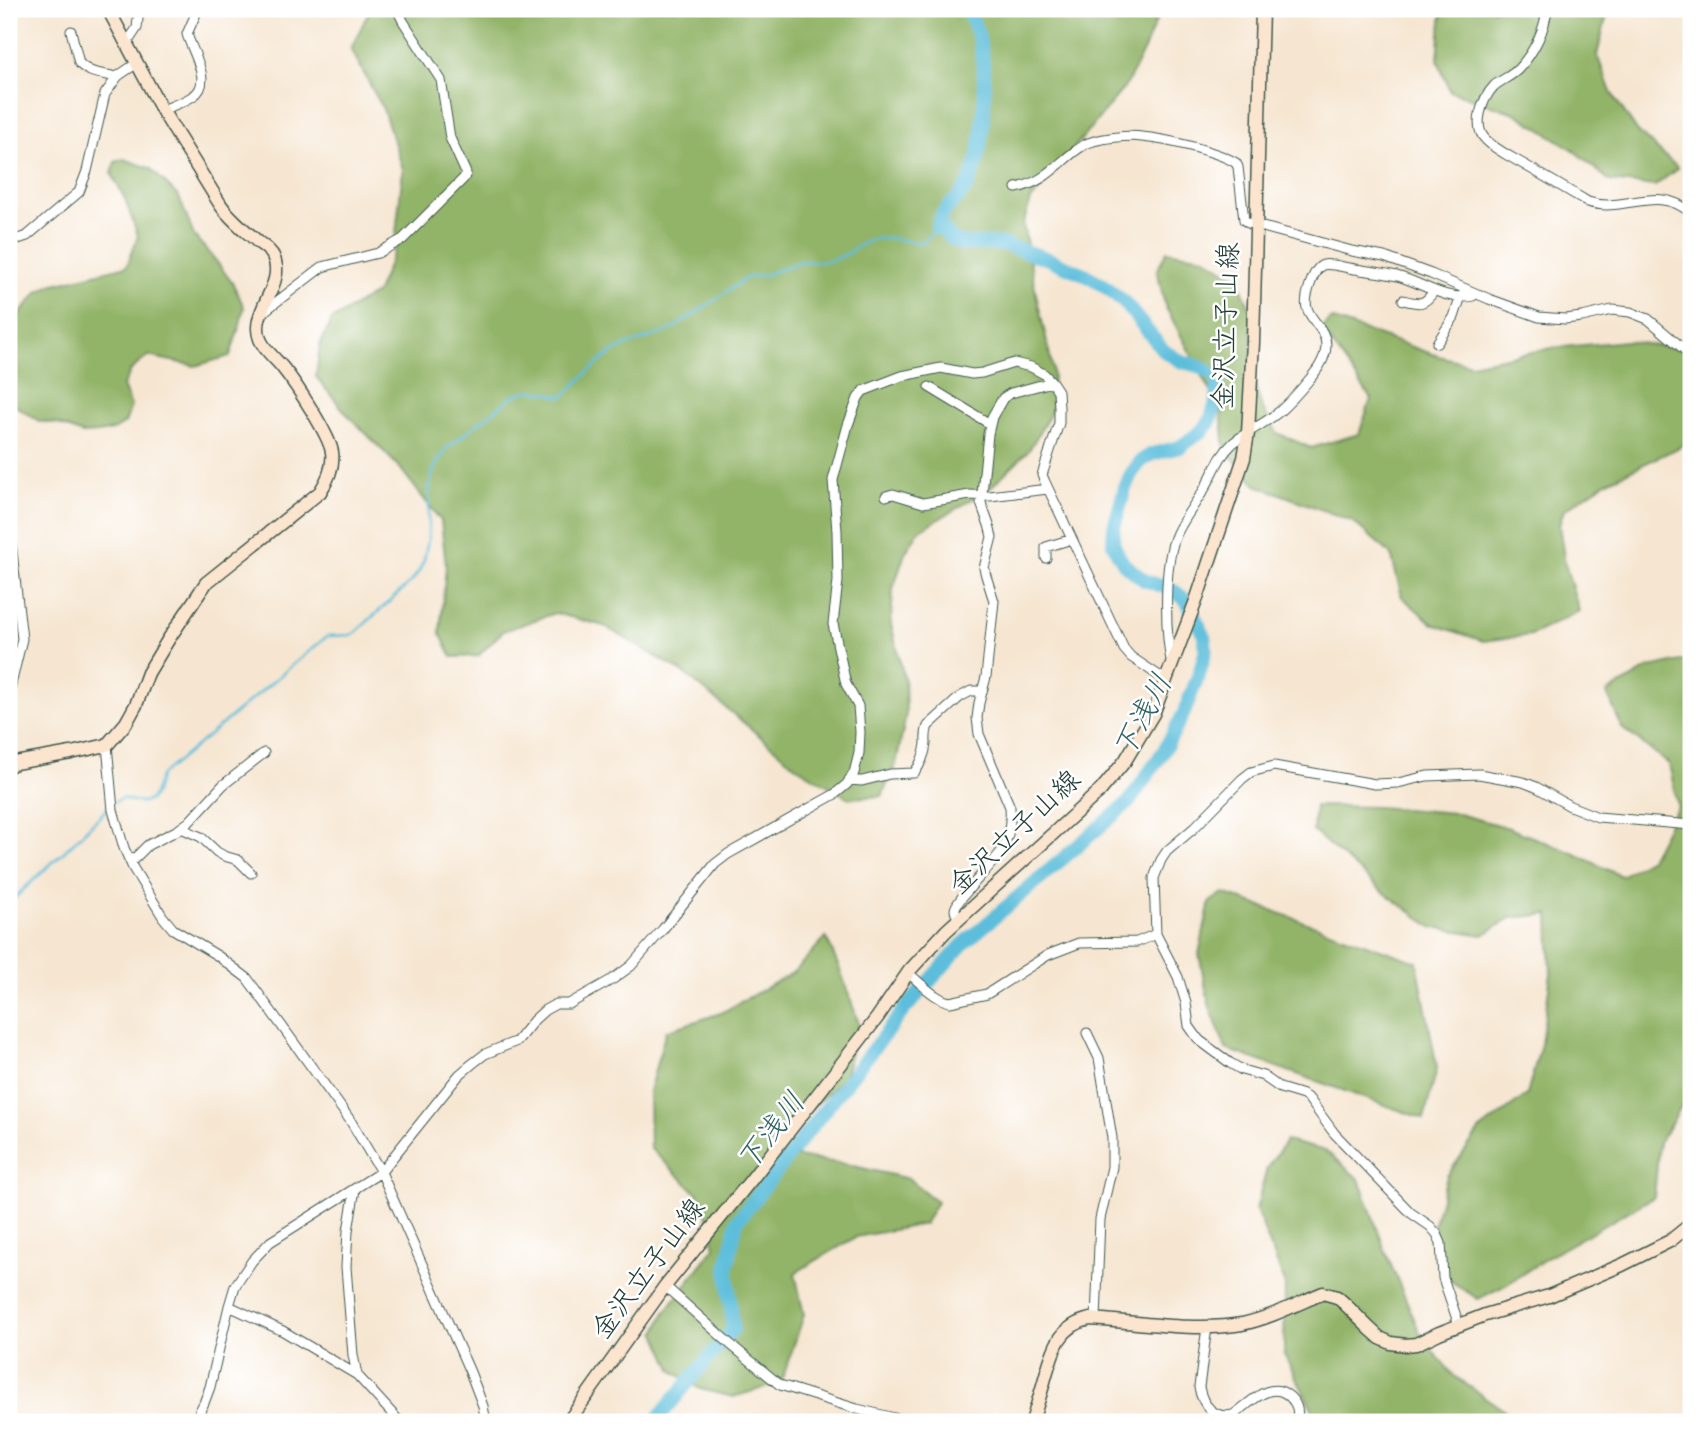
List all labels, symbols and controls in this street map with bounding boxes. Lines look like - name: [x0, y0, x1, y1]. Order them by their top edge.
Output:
- street label: 金沢立子山線: [1205, 241, 1251, 411]
- water label: 下浅川: [1104, 667, 1186, 767]
- street label: 金沢立子山線: [941, 762, 1091, 906]
- water label: 下浅川: [728, 1084, 818, 1182]
- street label: 金沢立子山線: [583, 1191, 717, 1349]

